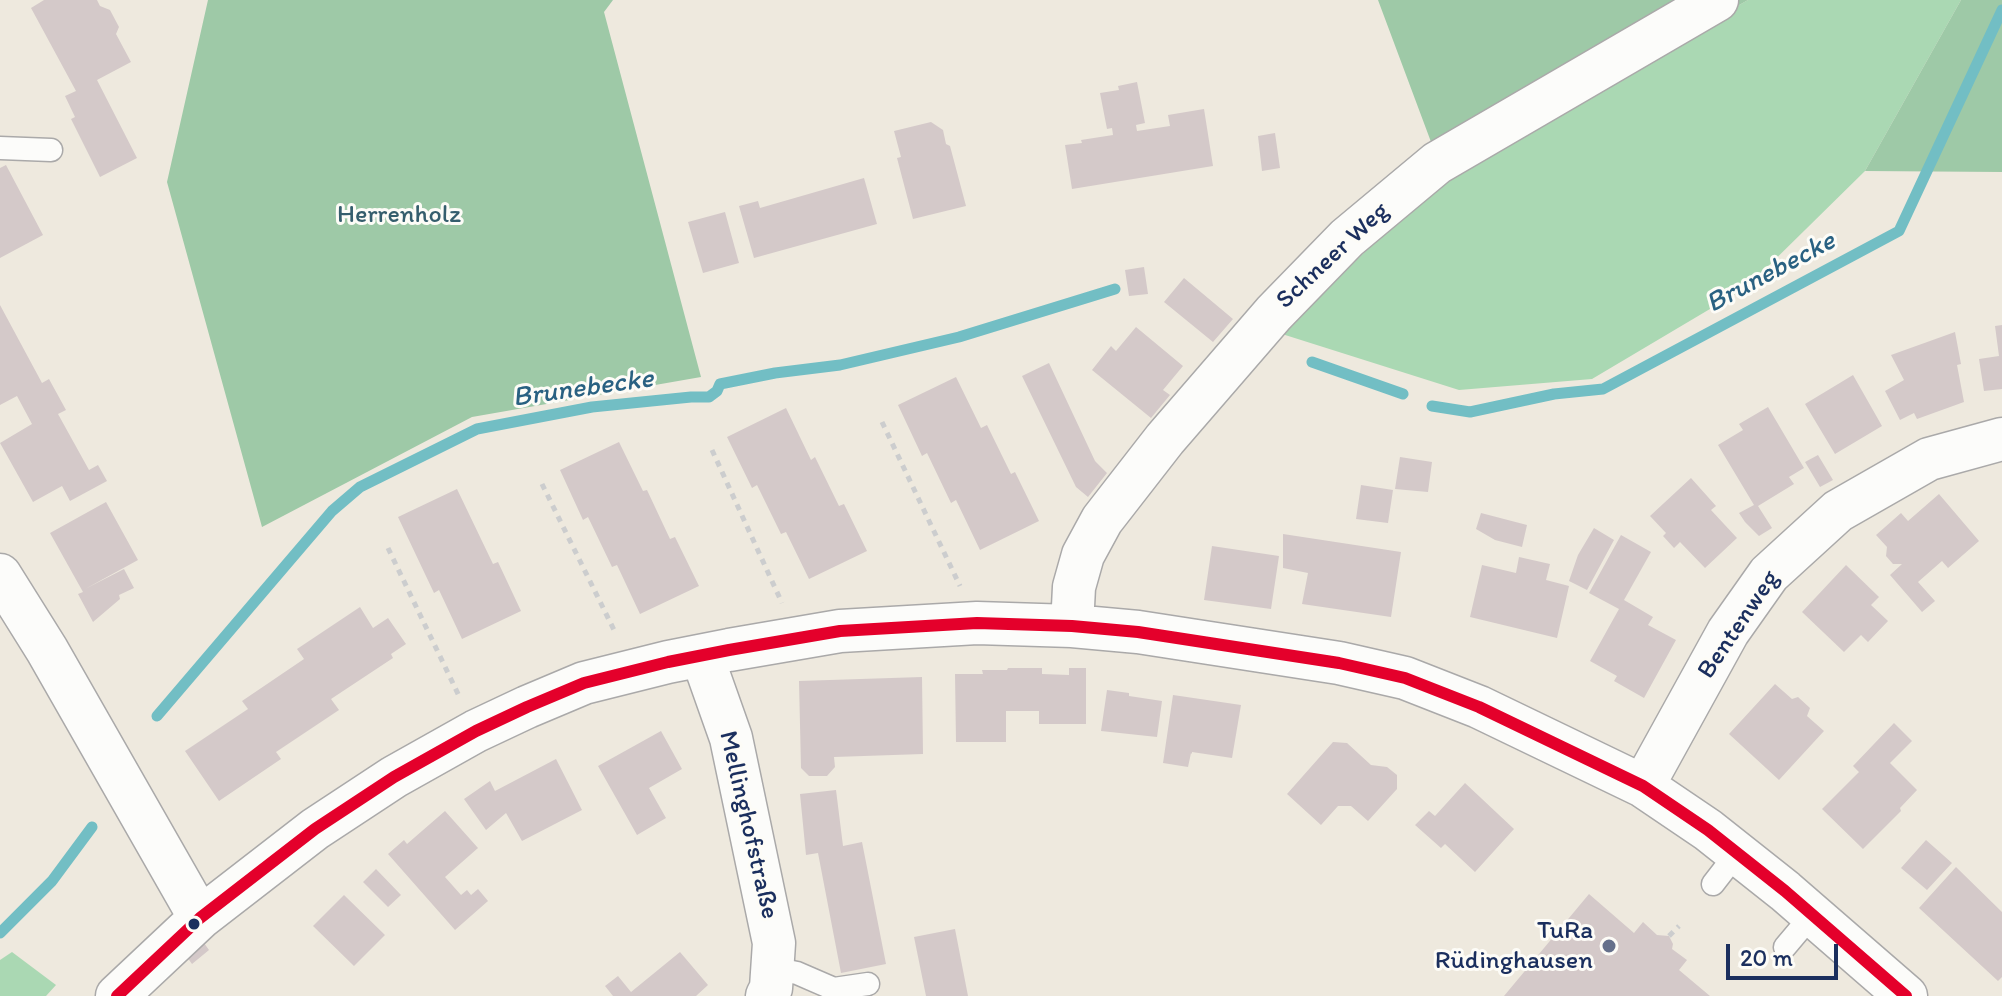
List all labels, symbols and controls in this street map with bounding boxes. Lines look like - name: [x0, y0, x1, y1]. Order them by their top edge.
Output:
- street label: Schneer Weg: [1270, 196, 1396, 316]
- park label: Herrenholz: [337, 199, 461, 231]
- water label: Brunebecke: [1701, 225, 1841, 321]
- water label: Brunebecke: [510, 362, 656, 416]
- street label: Bentenweg: [1691, 565, 1787, 685]
- street label: Mellinghofstraße: [711, 728, 785, 922]
- place label: TuRa Rüdinghausen: [1435, 915, 1593, 976]
- unlabelled marker: [186, 916, 202, 932]
- scale bar: [1730, 928, 1842, 978]
- marker: TuRa Rüdinghausen: [1600, 937, 1618, 955]
- text: 20 m: [1740, 943, 1793, 972]

